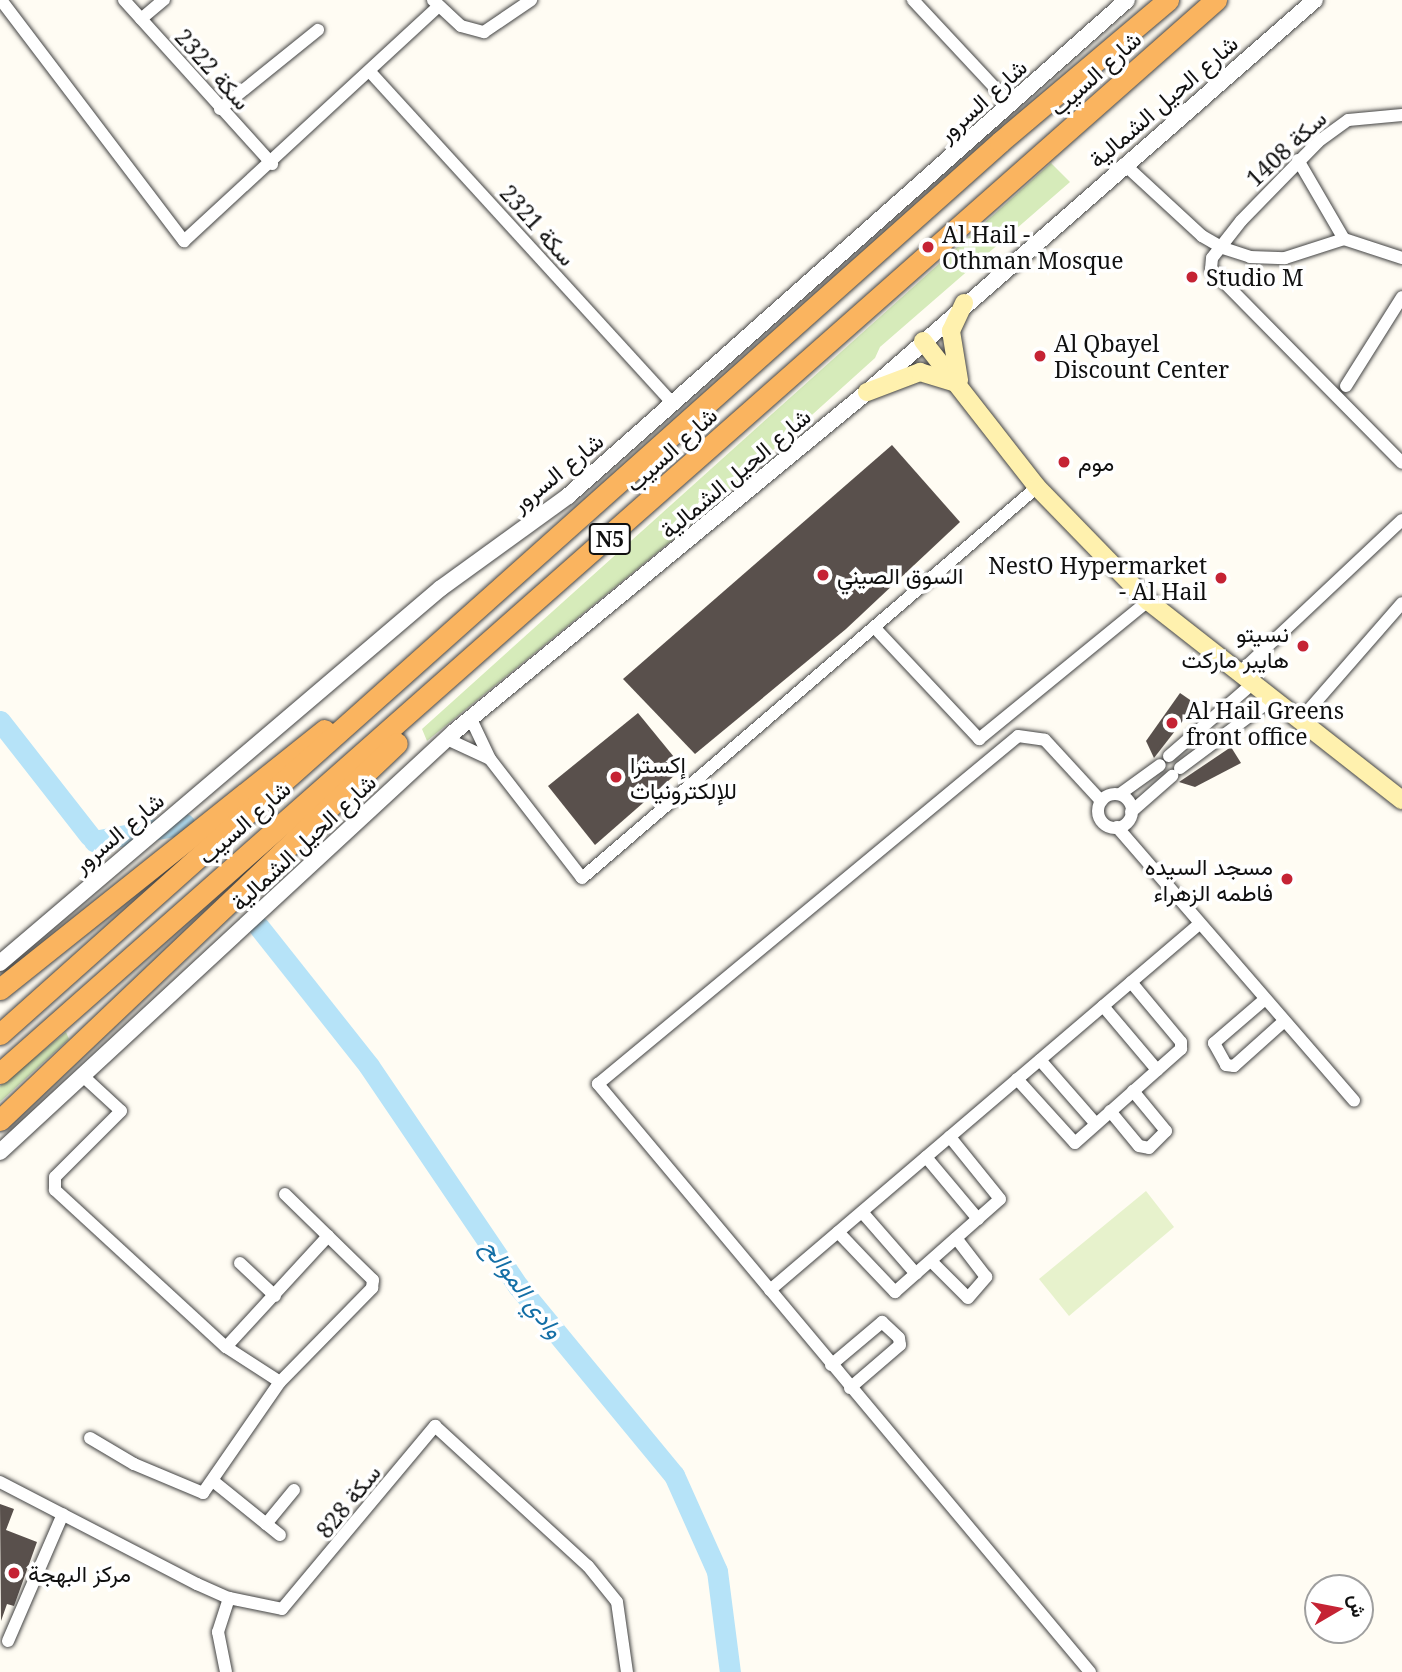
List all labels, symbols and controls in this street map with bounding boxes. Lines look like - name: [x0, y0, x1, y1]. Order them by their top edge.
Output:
- street label: سكة 2322: [170, 23, 256, 115]
- street label: شارع السيب: [1044, 25, 1146, 121]
- street label: شارع الحيل الشمالية: [1083, 29, 1243, 173]
- street label: شارع السرور: [932, 53, 1032, 147]
- street label: سكة 1408: [1240, 104, 1332, 192]
- street label: سكة 2321: [495, 179, 581, 271]
- place label: Al Hail - Othman Mosque: [942, 220, 1124, 274]
- marker: Al Hail - Othman Mosque: [920, 239, 936, 255]
- place label: Studio M: [1206, 263, 1304, 291]
- marker: Studio M: [1184, 269, 1200, 285]
- place label: Al Qbayel Discount Center: [1054, 329, 1229, 383]
- marker: Al Qbayel Discount Center: [1032, 348, 1048, 364]
- street label: شارع السيب: [620, 401, 722, 497]
- street label: شارع الحيل الشمالية: [654, 402, 816, 544]
- street label: شارع السرور: [505, 427, 609, 517]
- place label: موم: [1078, 448, 1114, 476]
- marker: موم: [1056, 454, 1072, 470]
- road number: N5: [587, 522, 633, 556]
- place label: NestO Hypermarket - Al Hail: [988, 551, 1207, 605]
- place label: السوق الصيني: [837, 561, 963, 589]
- marker: السوق الصيني: [815, 567, 831, 583]
- marker: NestO Hypermarket - Al Hail: [1213, 570, 1229, 586]
- place label: نسيتو هايبر ماركت: [1181, 619, 1289, 673]
- marker: نسيتو هايبر ماركت: [1295, 638, 1311, 654]
- place label: Al Hail Greens front office: [1186, 696, 1344, 750]
- marker: Al Hail Greens front office: [1164, 715, 1180, 731]
- place label: إكسترا للإلكترونيات: [630, 750, 737, 804]
- street label: شارع الحيل الشمالية: [225, 768, 381, 916]
- marker: إكسترا للإلكترونيات: [608, 769, 624, 785]
- street label: شارع السيب: [192, 774, 296, 870]
- street label: شارع السرور: [67, 786, 169, 878]
- place label: مسجد السيده فاطمه الزهراء: [1145, 852, 1273, 906]
- marker: مسجد السيده فاطمه الزهراء: [1279, 871, 1295, 887]
- water label: وادي الموالح: [476, 1233, 570, 1343]
- street label: سكة 828: [310, 1459, 386, 1543]
- place label: مركز البهجة: [28, 1559, 131, 1587]
- marker: مركز البهجة: [6, 1565, 22, 1581]
- north arrow: [1304, 1574, 1374, 1644]
- text: ش: [1343, 1592, 1372, 1619]

